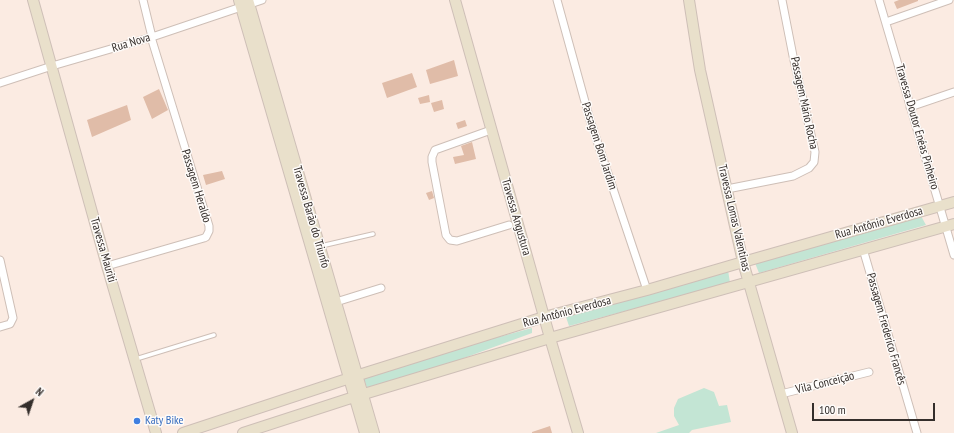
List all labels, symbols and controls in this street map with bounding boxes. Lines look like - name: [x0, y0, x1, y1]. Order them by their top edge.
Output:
- street label: Rua Nova: [110, 30, 152, 56]
- street label: Passagem Mário Rocha: [787, 55, 821, 151]
- street label: Travessa Doutor Enéas Pinheiro: [892, 63, 942, 191]
- street label: Passagem Bom Jardim: [578, 100, 620, 192]
- street label: Passagem Heraldo: [178, 148, 214, 224]
- street label: Travessa Lomas Valentinas: [715, 163, 753, 273]
- street label: Travessa Barão do Triunfo: [290, 164, 332, 270]
- street label: Travessa Angustura: [498, 177, 534, 257]
- street label: Rua Antônio Everdosa: [834, 204, 924, 242]
- street label: Travessa Mauriti: [87, 216, 119, 284]
- street label: Passagem Frederico Francês: [863, 271, 909, 387]
- street label: Rua Antônio Everdosa: [521, 293, 613, 331]
- street label: Vila Conceição: [794, 369, 856, 397]
- north arrow: [12, 381, 52, 421]
- text: N: [33, 385, 46, 399]
- scale bar: [814, 395, 937, 421]
- text: 100 m: [819, 402, 846, 417]
- place label: Katy Bike: [145, 414, 183, 428]
- marker: Katy Bike: [132, 416, 142, 426]

